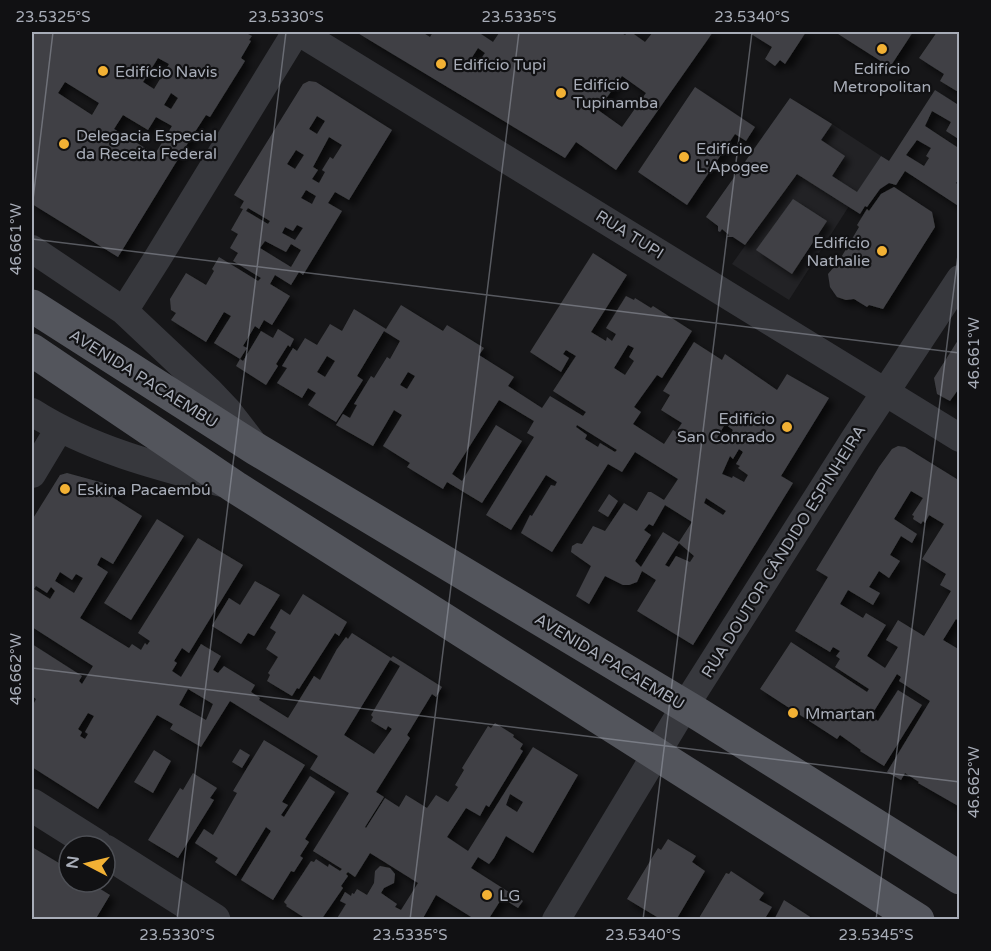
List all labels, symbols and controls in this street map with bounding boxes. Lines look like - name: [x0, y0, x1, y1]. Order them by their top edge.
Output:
- text: 23.5325°S: [15, 8, 91, 26]
- text: 23.5330°S: [248, 8, 324, 26]
- text: 23.5335°S: [481, 8, 557, 26]
- text: 23.5340°S: [714, 8, 790, 26]
- marker: Edifício Metropolitan: [875, 42, 889, 56]
- place label: Edifício Tupi: [453, 55, 546, 75]
- marker: Edifício Tupi: [434, 57, 448, 71]
- place label: Edifício Metropolitan: [833, 59, 931, 97]
- place label: Edifício Navis: [115, 62, 217, 82]
- marker: Edifício Navis: [96, 64, 110, 78]
- place label: Edifício Tupinamba: [573, 75, 658, 113]
- marker: Edifício Tupinamba: [554, 86, 568, 100]
- place label: Delegacia Especial da Receita Federal: [76, 126, 217, 164]
- marker: Delegacia Especial da Receita Federal: [57, 137, 71, 151]
- place label: Edifício L'Apogee: [696, 139, 769, 177]
- marker: Edifício L'Apogee: [677, 150, 691, 164]
- text: 46.661°W: [7, 203, 25, 275]
- street label: RUA TUPI: [592, 206, 667, 264]
- place label: Edifício Nathalie: [806, 233, 870, 271]
- marker: Edifício Nathalie: [875, 244, 889, 258]
- text: 46.661°W: [965, 317, 983, 389]
- street label: AVENIDA PACAEMBU: [65, 325, 222, 433]
- place label: Edifício San Conrado: [677, 409, 775, 447]
- marker: Edifício San Conrado: [780, 420, 794, 434]
- street label: RUA DOUTOR CÂNDIDO ESPINHEIRA: [697, 421, 870, 682]
- place label: Eskina Pacaembú: [77, 480, 211, 500]
- marker: Eskina Pacaembú: [58, 482, 72, 496]
- street label: AVENIDA PACAEMBU: [531, 609, 688, 715]
- text: 46.662°W: [7, 633, 25, 705]
- place label: Mmartan: [805, 704, 875, 724]
- marker: Mmartan: [786, 706, 800, 720]
- text: 46.662°W: [965, 746, 983, 818]
- north arrow: [57, 834, 117, 894]
- text: N: [62, 855, 84, 870]
- place label: LG: [499, 886, 520, 906]
- marker: LG: [480, 888, 494, 902]
- text: 23.5330°S: [139, 926, 215, 944]
- text: 23.5335°S: [372, 926, 448, 944]
- text: 23.5340°S: [605, 926, 681, 944]
- text: 23.5345°S: [838, 926, 914, 944]

